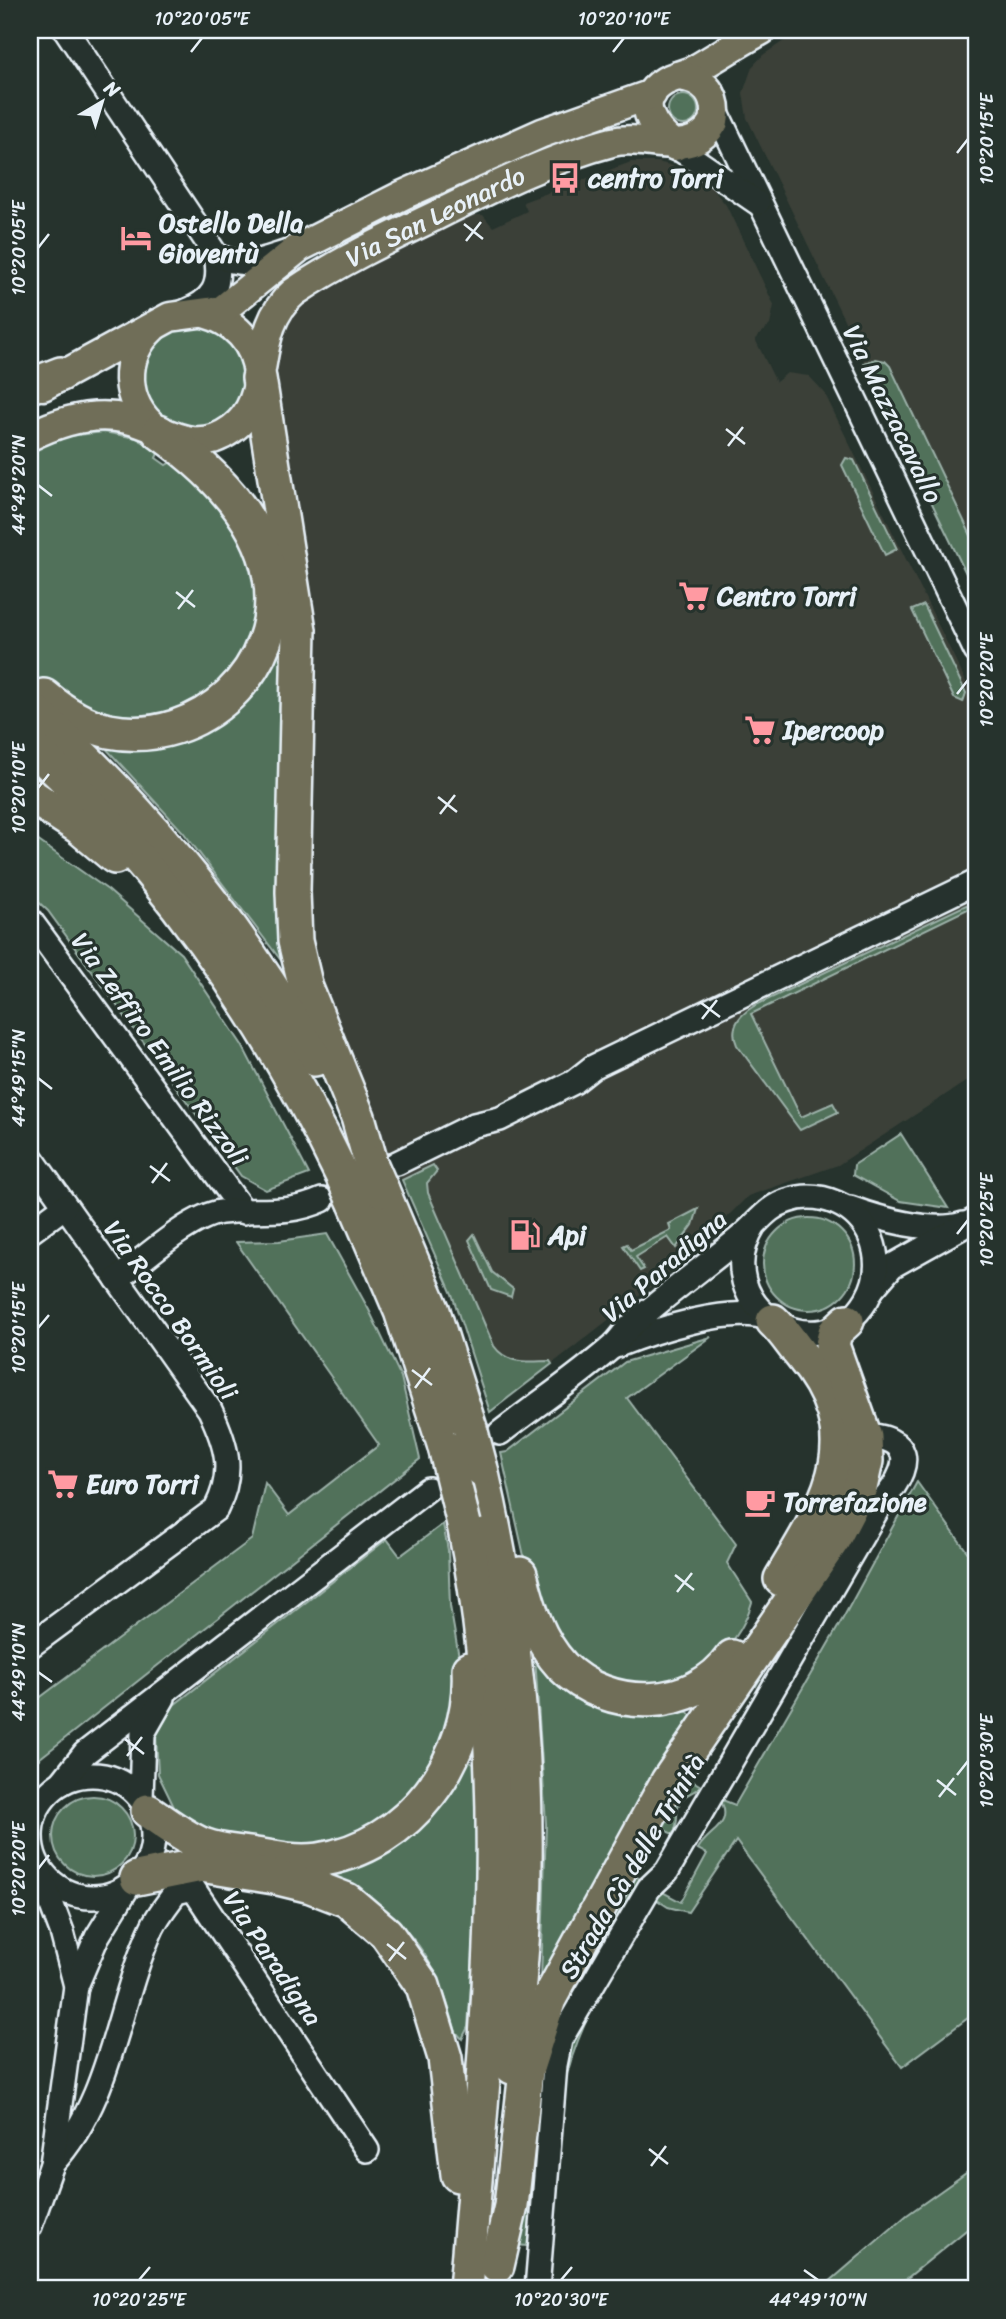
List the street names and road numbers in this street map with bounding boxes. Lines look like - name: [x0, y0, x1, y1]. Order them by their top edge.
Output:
- street label: Via San Leonardo: [337, 153, 533, 280]
- street label: Via Mazzacavallo: [830, 316, 956, 512]
- street label: Via Zeffiro Emilio Rizzoli: [59, 922, 262, 1177]
- street label: Via Paradigna: [590, 1198, 738, 1334]
- street label: Via Rocco Bormioli: [91, 1210, 251, 1411]
- street label: Strada Cà delle Trinità: [546, 1744, 718, 1988]
- street label: Via Paradigna: [210, 1881, 336, 2035]

